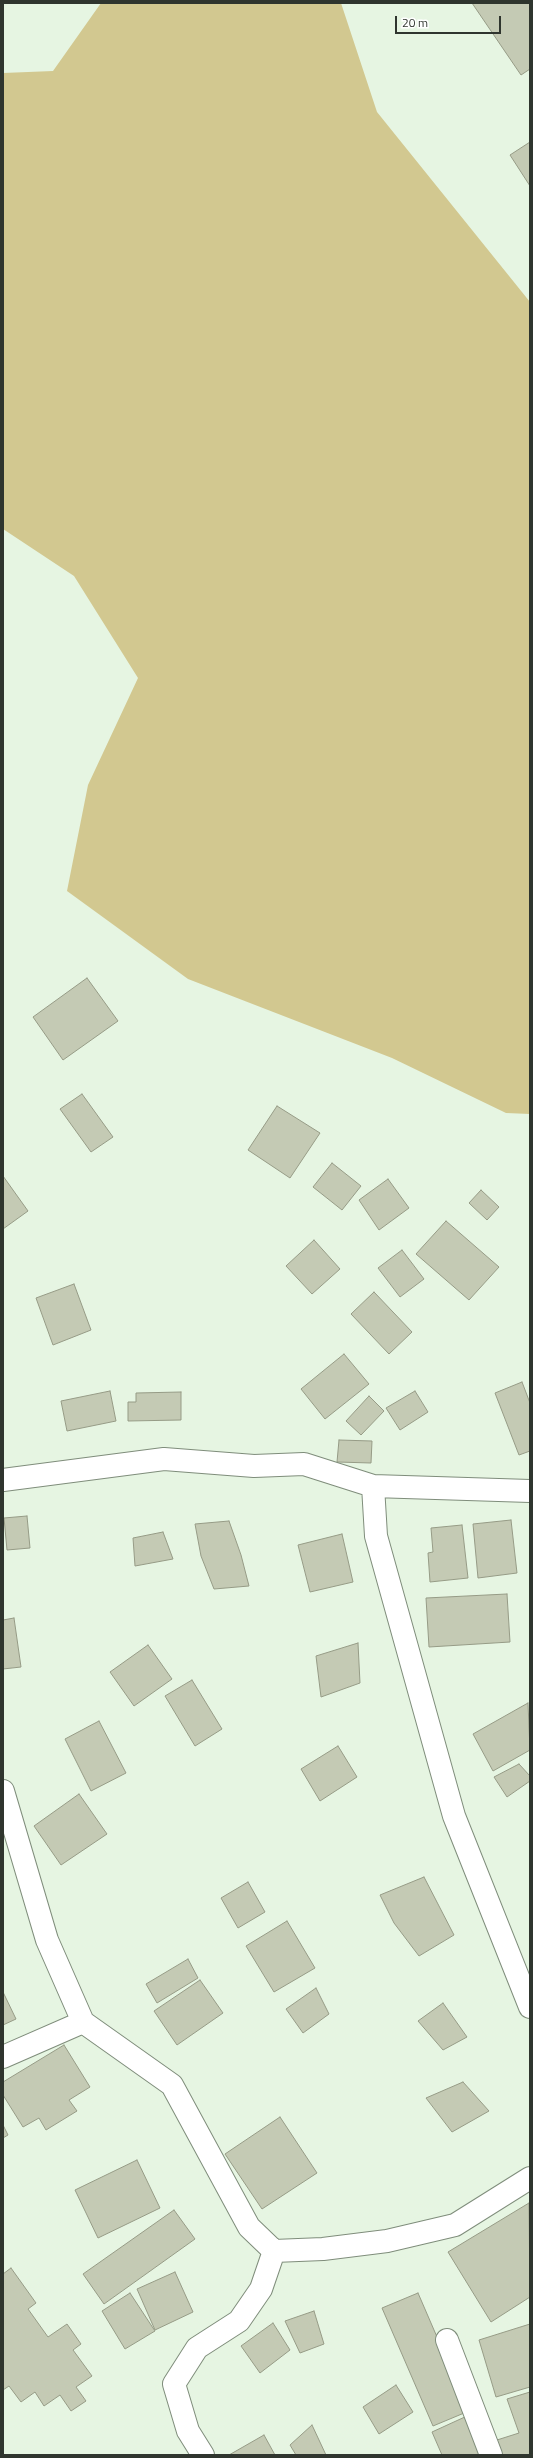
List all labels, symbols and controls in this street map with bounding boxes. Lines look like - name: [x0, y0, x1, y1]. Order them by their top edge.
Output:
- scale bar: [397, 8, 503, 34]
- text: 20 m: [402, 13, 428, 32]

